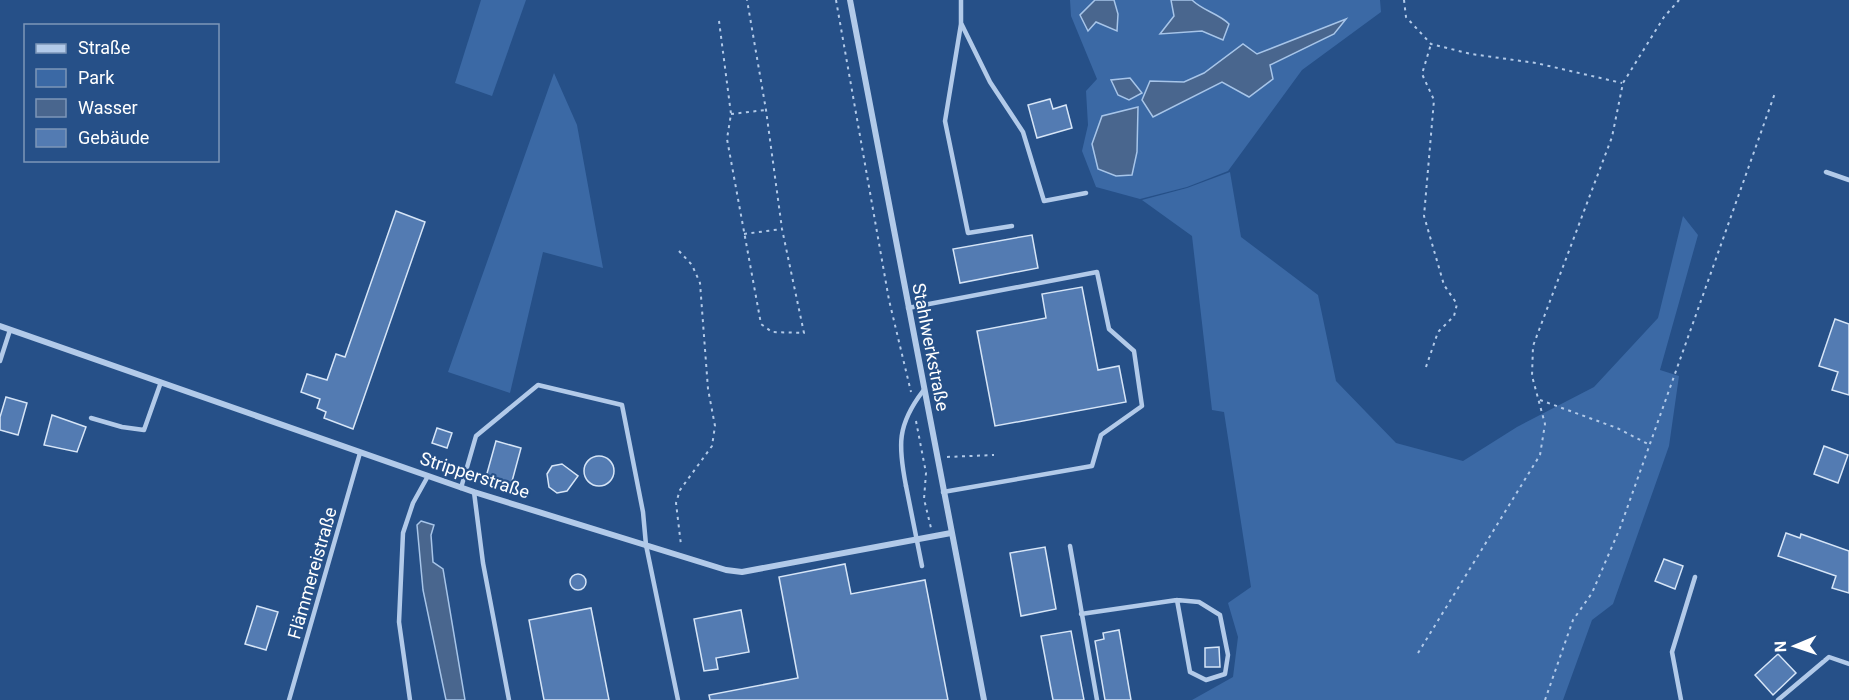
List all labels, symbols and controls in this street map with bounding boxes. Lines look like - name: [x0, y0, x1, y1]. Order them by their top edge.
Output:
- legend: [24, 24, 219, 162]
- text: Straße: [78, 37, 130, 58]
- text: Park: [78, 67, 115, 88]
- text: Wasser: [78, 97, 138, 118]
- text: Gebäude: [78, 127, 149, 148]
- street label: Stahlwerkstraße: [908, 281, 954, 413]
- street label: Stripperstraße: [418, 447, 532, 503]
- street label: Flämmereistraße: [283, 505, 341, 641]
- north arrow: [1765, 616, 1825, 676]
- text: N: [1771, 641, 1790, 652]

